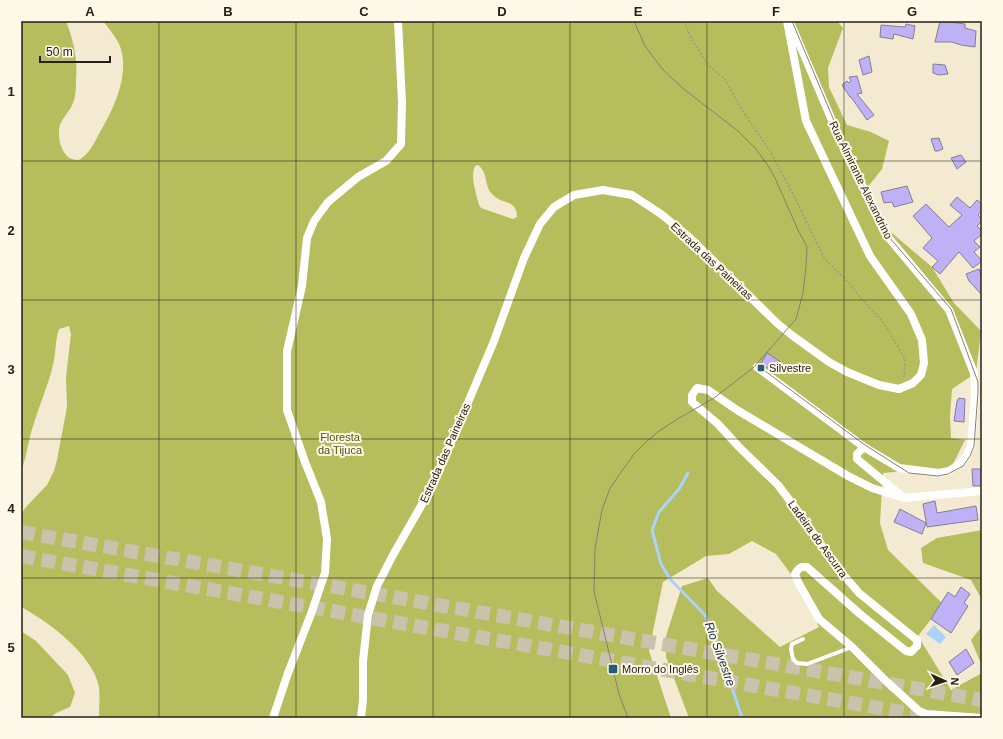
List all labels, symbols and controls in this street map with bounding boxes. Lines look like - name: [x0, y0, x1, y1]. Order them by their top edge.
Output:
- text: A: [85, 4, 95, 19]
- text: B: [223, 4, 233, 19]
- text: C: [359, 4, 369, 19]
- text: D: [497, 4, 507, 19]
- text: E: [634, 4, 643, 19]
- text: F: [772, 4, 780, 19]
- text: G: [907, 4, 917, 19]
- scale bar: [40, 38, 110, 64]
- text: 50 m: [46, 45, 73, 59]
- text: 1: [7, 84, 15, 99]
- street label: Rua Almirante Alexandrino: [827, 119, 895, 241]
- street label: Estrada das Paineiras: [669, 220, 756, 302]
- text: 2: [7, 223, 15, 238]
- text: 3: [7, 362, 15, 377]
- place label: Silvestre: [769, 362, 811, 374]
- marker: Silvestre: [756, 363, 766, 373]
- street label: Estrada das Paineiras: [418, 401, 473, 505]
- park label: Floresta da Tijuca: [318, 431, 363, 456]
- street label: Ladeira do Ascurra: [786, 498, 851, 581]
- text: 4: [7, 501, 15, 516]
- water label: Rio Silvestre: [702, 620, 738, 688]
- text: 5: [7, 640, 15, 655]
- north arrow: [925, 661, 965, 701]
- marker: Morro do Inglês: [607, 663, 619, 675]
- place label: Morro do Inglês: [622, 663, 699, 675]
- text: N: [949, 677, 961, 686]

